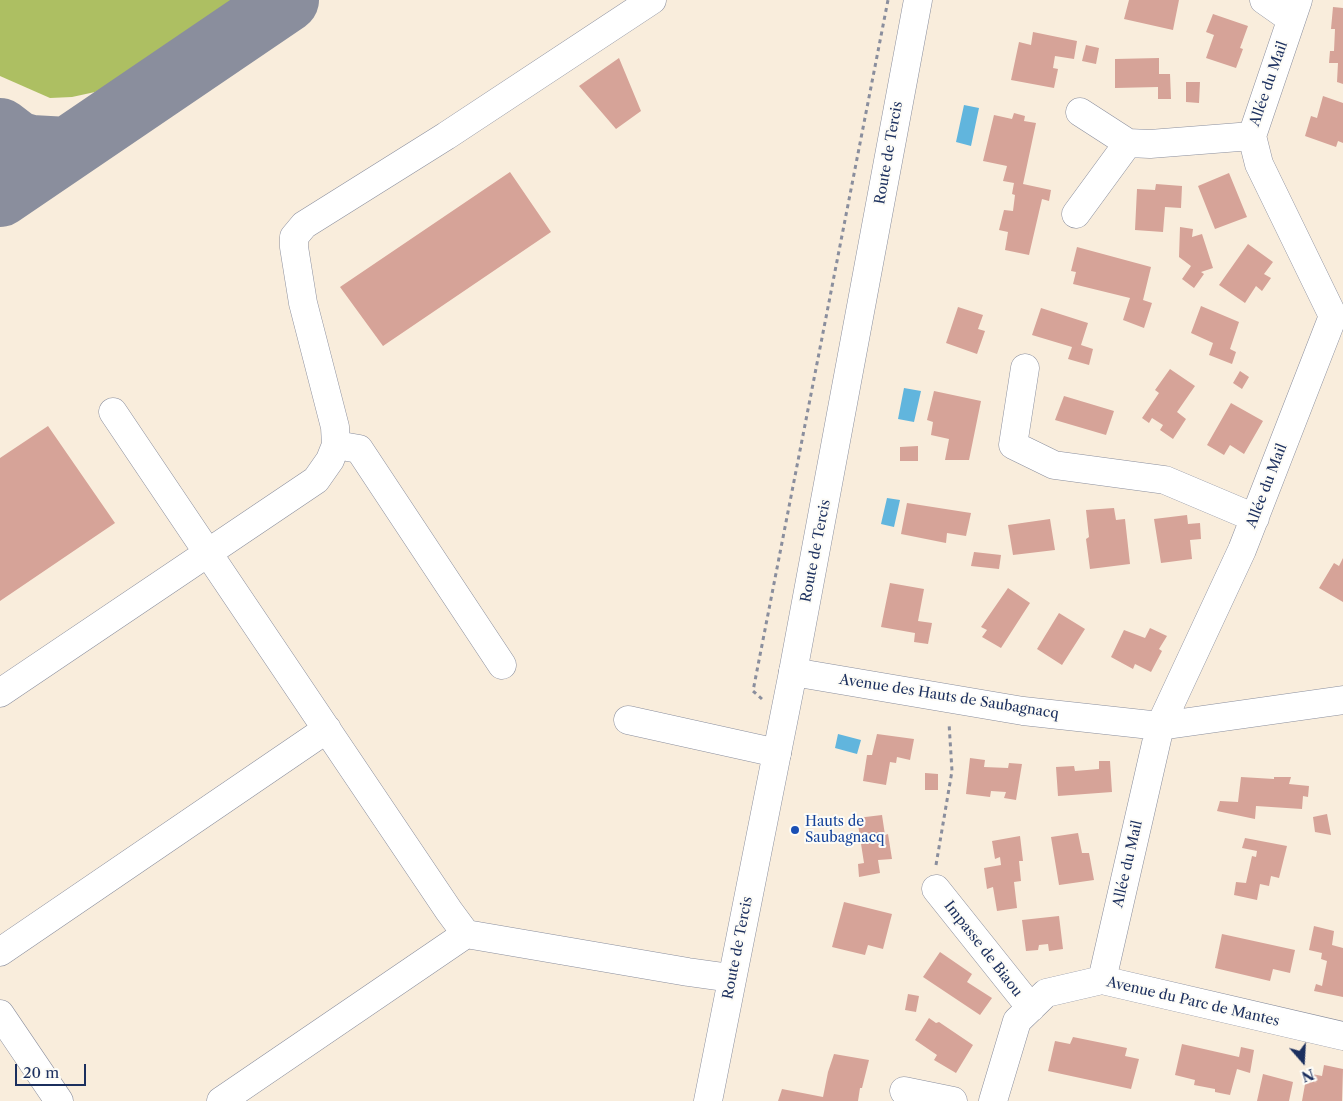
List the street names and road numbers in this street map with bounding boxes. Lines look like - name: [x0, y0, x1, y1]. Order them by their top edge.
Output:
- street label: Allée du Mail: [1247, 39, 1291, 129]
- street label: Route de Tercis: [872, 100, 906, 206]
- street label: Allée du Mail: [1243, 442, 1291, 530]
- street label: Route de Tercis: [798, 498, 834, 604]
- street label: Avenue des Hauts de Saubagnacq: [838, 671, 1060, 723]
- street label: Allée du Mail: [1110, 819, 1146, 909]
- street label: Route de Tercis: [720, 895, 756, 1001]
- street label: Impasse de Biaou: [940, 898, 1026, 1000]
- street label: Avenue du Parc de Mantes: [1105, 974, 1281, 1030]

